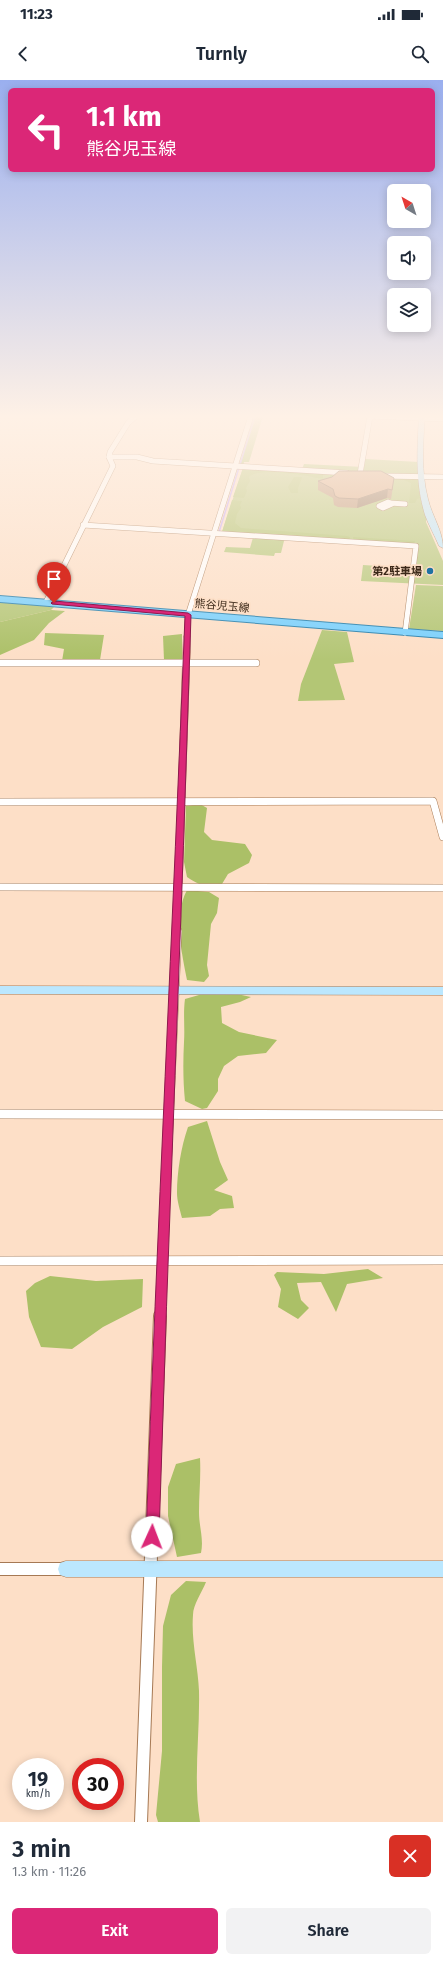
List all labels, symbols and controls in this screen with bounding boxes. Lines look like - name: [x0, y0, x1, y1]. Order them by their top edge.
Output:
- text: 11:23: [20, 5, 53, 23]
- icon: back: [12, 43, 34, 65]
- text: Turnly: [196, 43, 247, 65]
- icon: search: [409, 43, 431, 65]
- text: 1.1 km: [86, 100, 162, 133]
- icon: left: [20, 104, 72, 156]
- text: 熊谷児玉線: [86, 138, 176, 160]
- north arrow: [387, 184, 431, 228]
- map controls: [387, 184, 431, 332]
- button: sound: [387, 236, 431, 280]
- button: layers: [387, 288, 431, 332]
- pin: [37, 562, 71, 603]
- place label: 第2駐車場: [372, 565, 422, 578]
- marker: 第2駐車場: [425, 566, 435, 576]
- icon: arrive: [43, 568, 65, 590]
- street label: 熊谷児玉線: [194, 597, 250, 615]
- position arrow: [131, 1516, 173, 1558]
- speed limit sign: 30: [72, 1758, 124, 1810]
- text: 19: [28, 1767, 48, 1791]
- text: km/h: [26, 1788, 50, 1800]
- text: 3 min: [12, 1835, 71, 1863]
- button: close: [389, 1835, 431, 1877]
- text: 1.3 km · 11:26: [12, 1864, 86, 1879]
- button: Exit: [12, 1908, 218, 1954]
- button: Share: [226, 1908, 431, 1954]

